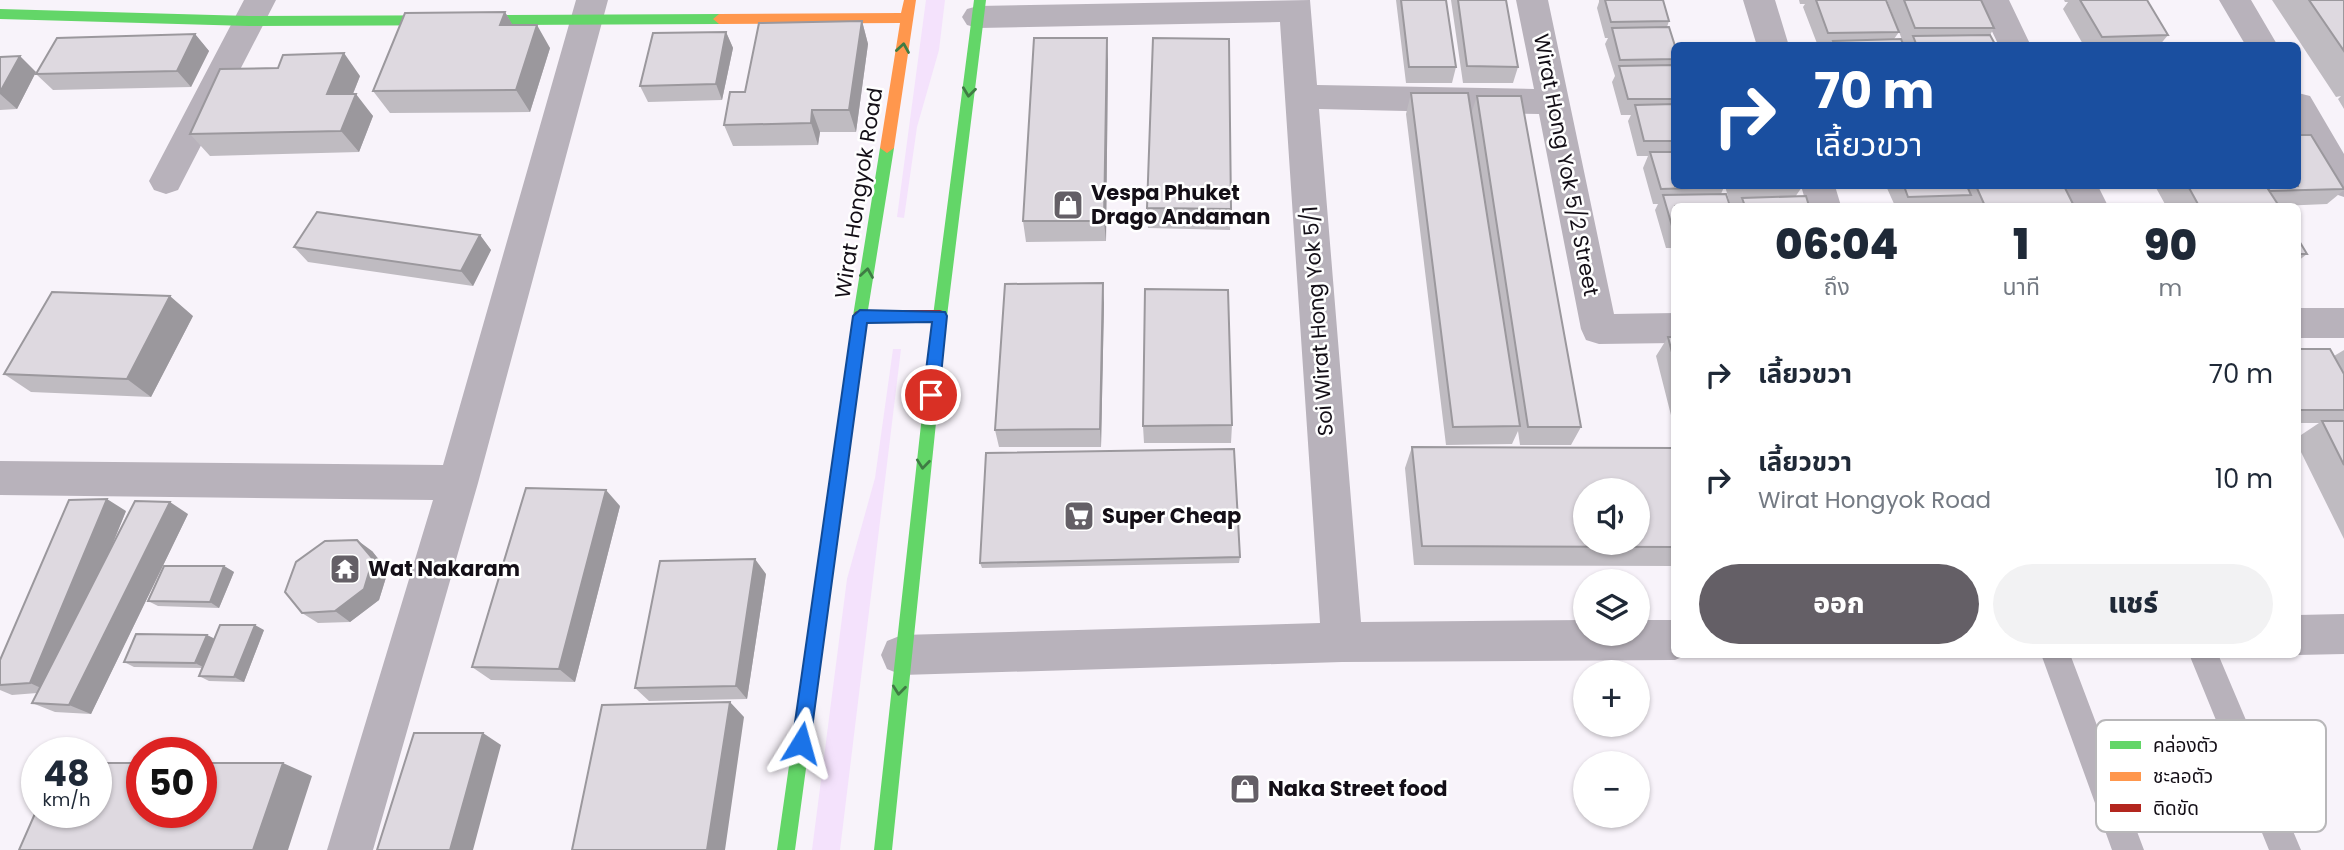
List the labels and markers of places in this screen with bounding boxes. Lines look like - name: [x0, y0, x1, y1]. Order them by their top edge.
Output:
- place label: Vespa Phuket Drago Andaman: [1091, 178, 1270, 231]
- shop icon: Vespa Phuket Drago Andaman: [1051, 188, 1085, 222]
- pin: [901, 365, 961, 425]
- supermarket icon: Super Cheap: [1062, 499, 1096, 533]
- place label: Super Cheap: [1102, 501, 1241, 530]
- temple icon: Wat Nakaram: [328, 552, 362, 586]
- place label: Wat Nakaram: [368, 554, 520, 583]
- shop icon: Naka Street food: [1228, 772, 1262, 806]
- place label: Naka Street food: [1268, 774, 1448, 803]

